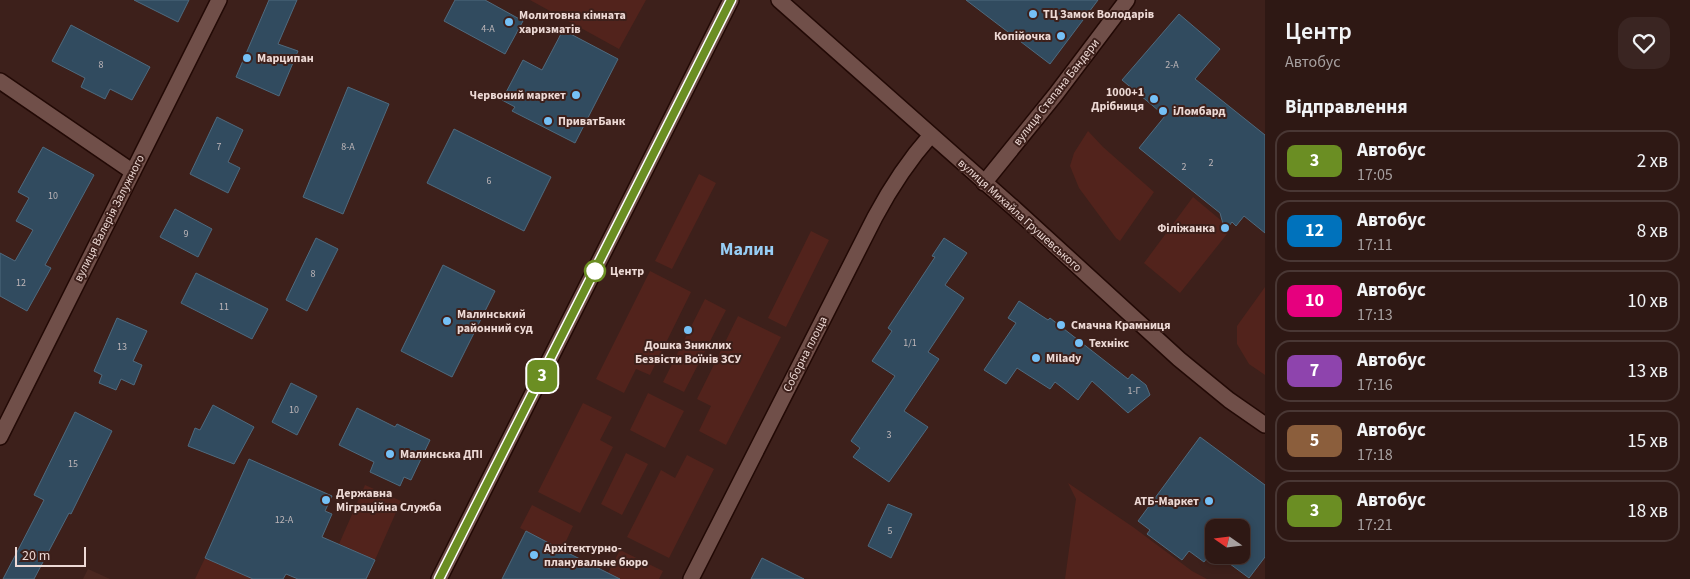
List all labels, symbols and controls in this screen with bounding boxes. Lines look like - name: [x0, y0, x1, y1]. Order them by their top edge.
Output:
- place label: ТЦ Замок Володарів: [1043, 6, 1154, 23]
- place label: Молитовна кімната харизматів: [519, 7, 626, 38]
- marker: ТЦ Замок Володарів: [1027, 8, 1039, 20]
- text: Центр: [1285, 14, 1352, 49]
- marker: Молитовна кімната харизматів: [503, 16, 515, 28]
- button: heart: [1618, 17, 1670, 69]
- house number: 4-А: [481, 22, 495, 36]
- place label: Копійочка: [994, 28, 1051, 45]
- marker: Копійочка: [1055, 30, 1067, 42]
- street label: вулиця Степана Бандери: [1009, 35, 1103, 149]
- place label: Марципан: [257, 50, 314, 67]
- text: Автобус: [1285, 51, 1341, 73]
- marker: Марципан: [241, 52, 253, 64]
- house number: 8: [99, 58, 104, 72]
- house number: 2-А: [1165, 58, 1179, 72]
- place label: 1000+1 Дрібниця: [1091, 84, 1144, 115]
- place label: Червоний маркет: [470, 87, 566, 104]
- marker: Червоний маркет: [570, 89, 582, 101]
- marker: 1000+1 Дрібниця: [1148, 93, 1160, 105]
- text: Відправлення: [1285, 94, 1408, 121]
- place label: іЛомбард: [1173, 103, 1226, 120]
- marker: іЛомбард: [1157, 105, 1169, 117]
- place label: ПриватБанк: [558, 113, 626, 130]
- marker: ПриватБанк: [542, 115, 554, 127]
- text: Автобус: [1357, 137, 1426, 164]
- house number: 7: [217, 140, 222, 154]
- house number: 8-А: [341, 140, 355, 154]
- text: 3: [1310, 148, 1319, 173]
- text: 2 хв: [1637, 148, 1668, 175]
- street label: вулиця Валерія Залужного: [70, 152, 149, 285]
- street label: вулиця Михайла Грушевського: [954, 155, 1085, 276]
- house number: 2: [1209, 156, 1214, 170]
- house number: 2: [1182, 160, 1187, 174]
- text: 17:05: [1357, 164, 1393, 186]
- house number: 6: [487, 174, 492, 188]
- house number: 10: [48, 189, 58, 203]
- text: Автобус: [1357, 207, 1426, 234]
- text: 12: [1305, 218, 1324, 243]
- text: 8 хв: [1637, 218, 1668, 245]
- place label: Філіжанка: [1157, 220, 1215, 237]
- marker: Філіжанка: [1219, 222, 1231, 234]
- house number: 9: [184, 227, 189, 241]
- text: 17:11: [1357, 234, 1393, 256]
- district label: Малин: [720, 237, 774, 262]
- marker: Центр: [584, 260, 606, 282]
- place label: Центр: [610, 263, 644, 280]
- house number: 8: [311, 267, 316, 281]
- house number: 12: [16, 276, 26, 290]
- text: Автобус: [1357, 277, 1426, 304]
- text: 10: [1305, 288, 1324, 313]
- text: 10 хв: [1627, 288, 1668, 315]
- house number: 11: [219, 300, 229, 314]
- text: 17:13: [1357, 304, 1393, 326]
- place label: Малинський районний суд: [457, 306, 533, 337]
- street label: Соборна площа: [779, 313, 832, 395]
- marker: Малинський районний суд: [441, 315, 453, 327]
- place label: Смачна Крамниця: [1071, 317, 1171, 334]
- marker: Смачна Крамниця: [1055, 319, 1067, 331]
- marker: Дошка Зниклих Безвісти Воїнів ЗСУ: [682, 324, 694, 336]
- place label: Технікс: [1089, 335, 1129, 352]
- house number: 1/1: [903, 336, 917, 350]
- place label: Дошка Зниклих Безвісти Воїнів ЗСУ: [635, 337, 741, 368]
- marker: Технікс: [1073, 337, 1085, 349]
- house number: 13: [117, 340, 127, 354]
- text: Автобус: [1357, 347, 1426, 374]
- place label: Milady: [1046, 350, 1082, 367]
- marker: Milady: [1030, 352, 1042, 364]
- text: 7: [1310, 358, 1319, 383]
- text: 13 хв: [1627, 358, 1668, 385]
- line badge: 3: [526, 360, 558, 392]
- text: 3: [537, 363, 547, 388]
- text: 17:16: [1357, 374, 1393, 396]
- house number: 1-Г: [1127, 384, 1141, 398]
- house number: 10: [289, 403, 299, 417]
- text: Автобус: [1357, 417, 1426, 444]
- house number: 3: [887, 428, 892, 442]
- text: 5: [1310, 428, 1319, 453]
- text: 15 хв: [1627, 428, 1668, 455]
- text: 17:18: [1357, 444, 1393, 466]
- place label: Малинська ДПІ: [400, 446, 483, 463]
- marker: Малинська ДПІ: [384, 448, 396, 460]
- house number: 15: [68, 457, 78, 471]
- place label: Державна Міграційна Служба: [336, 485, 442, 516]
- text: Автобус: [1357, 487, 1426, 514]
- place label: АТБ-Маркет: [1134, 493, 1199, 510]
- marker: Державна Міграційна Служба: [320, 494, 332, 506]
- marker: АТБ-Маркет: [1203, 495, 1215, 507]
- text: 3: [1310, 498, 1319, 523]
- text: 18 хв: [1627, 498, 1668, 525]
- house number: 12-А: [275, 513, 294, 527]
- text: 17:21: [1357, 514, 1393, 536]
- north arrow: [1205, 519, 1250, 564]
- map controls: [1205, 519, 1250, 564]
- house number: 5: [888, 524, 893, 538]
- place label: Архітектурно- планувальне бюро: [543, 540, 649, 571]
- scale bar: [15, 544, 86, 567]
- text: 20 m: [22, 546, 50, 566]
- marker: Архітектурно- планувальне бюро: [528, 549, 540, 561]

